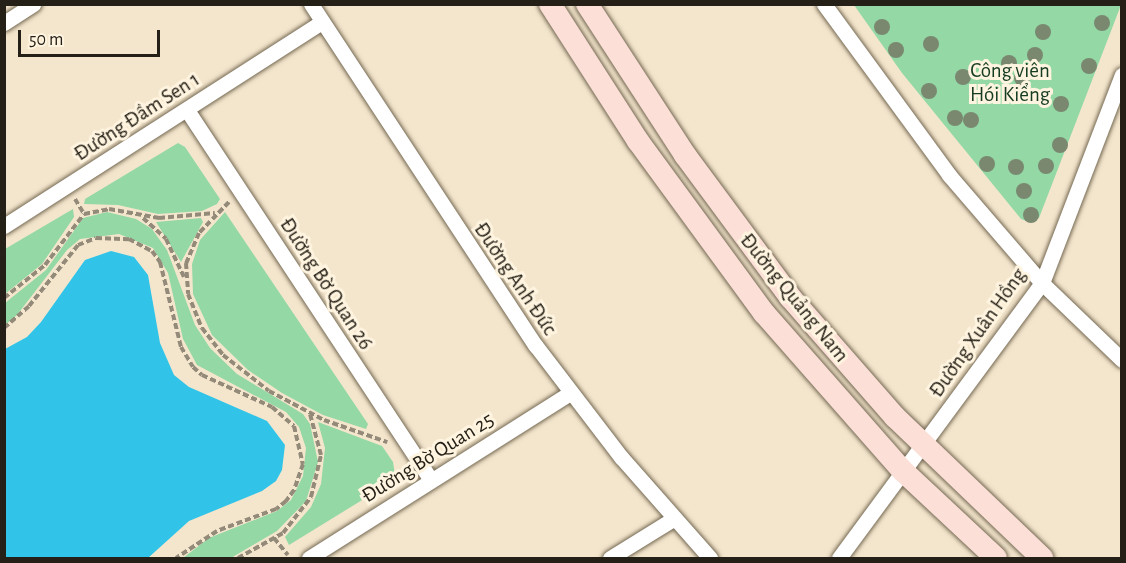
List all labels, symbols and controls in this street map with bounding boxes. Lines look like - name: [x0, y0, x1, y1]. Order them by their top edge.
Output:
- scale bar: [21, 18, 164, 56]
- text: 50 m: [29, 31, 63, 49]
- park label: Công viên Hói Kiểng: [970, 58, 1050, 108]
- street label: Đường Đầm Sen 1: [69, 67, 205, 167]
- street label: Đường Bờ Quan 26: [274, 213, 378, 355]
- street label: Đường Anh Đức: [468, 218, 562, 340]
- street label: Đường Quảng Nam: [734, 228, 854, 368]
- street label: Đường Xuân Hồng: [924, 264, 1032, 402]
- street label: Đường Bờ Quan 25: [357, 407, 499, 509]

